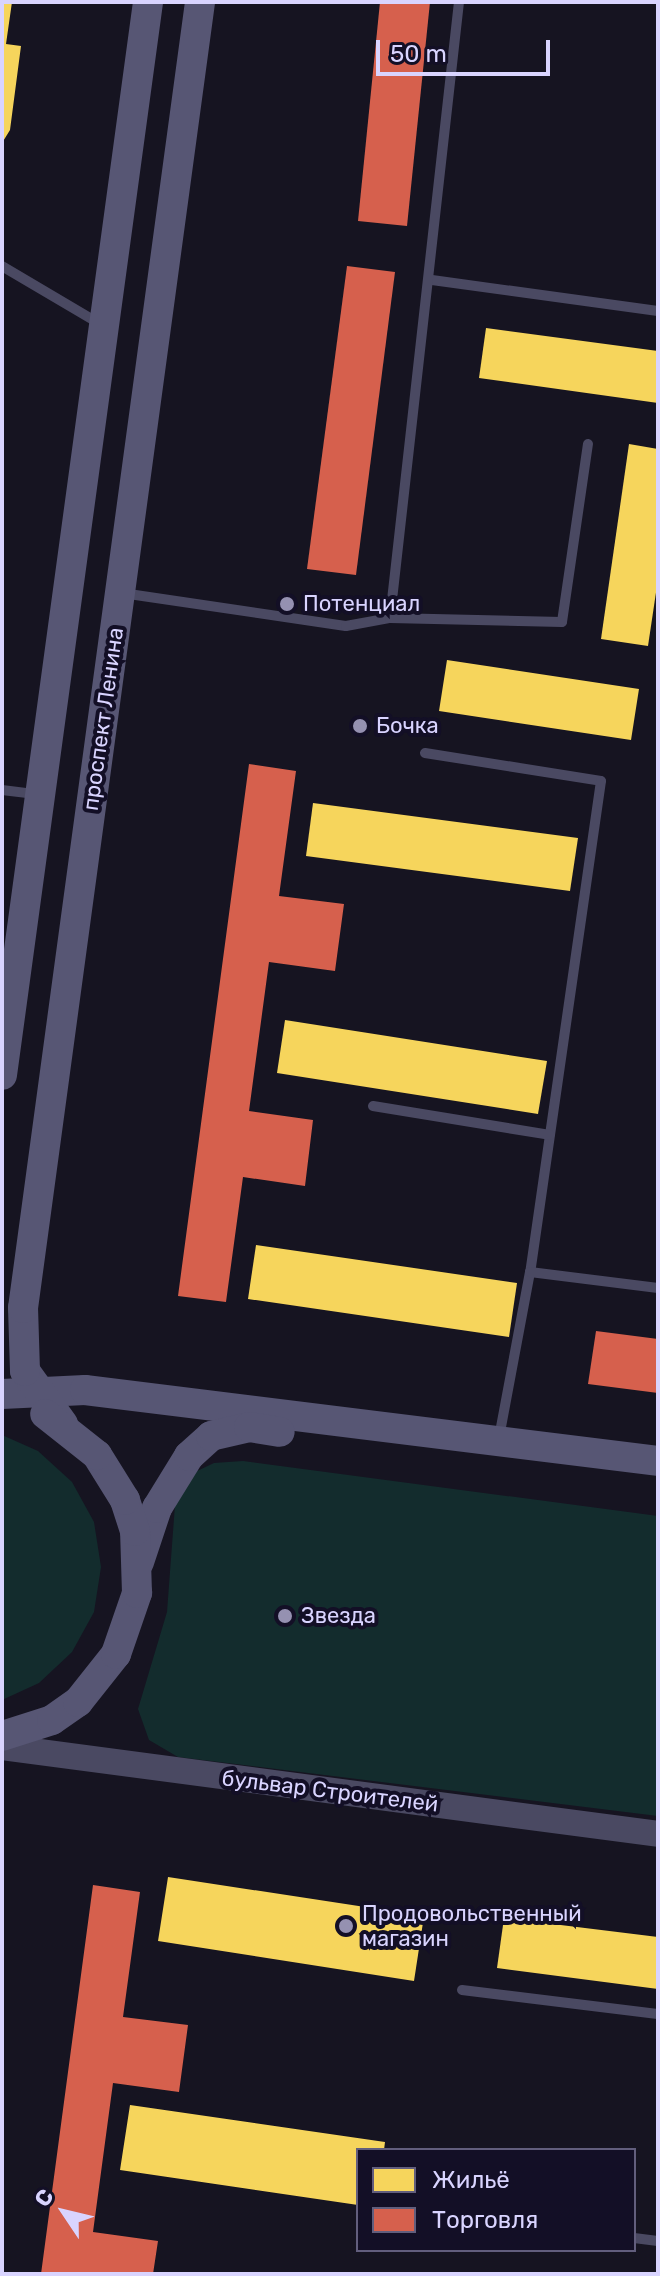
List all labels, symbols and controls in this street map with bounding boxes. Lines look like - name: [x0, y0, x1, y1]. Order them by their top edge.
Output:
- scale bar: [380, 24, 554, 74]
- text: 50 m: [390, 40, 447, 68]
- place label: Потенциал: [303, 591, 420, 617]
- marker: Потенциал: [278, 595, 296, 613]
- street label: проспект Ленина: [77, 626, 129, 812]
- place label: Бочка: [376, 713, 439, 739]
- marker: Бочка: [351, 717, 369, 735]
- place label: Звезда: [301, 1603, 376, 1629]
- marker: Звезда: [276, 1607, 294, 1625]
- street label: бульвар Строителей: [220, 1765, 440, 1817]
- place label: Продовольственный магазин: [362, 1900, 582, 1952]
- marker: Продовольственный магазин: [337, 1917, 355, 1935]
- legend: [356, 2148, 636, 2252]
- text: Жильё: [432, 2166, 510, 2194]
- north arrow: [24, 2172, 104, 2252]
- text: С: [28, 2184, 59, 2212]
- text: Торговля: [432, 2206, 538, 2234]

